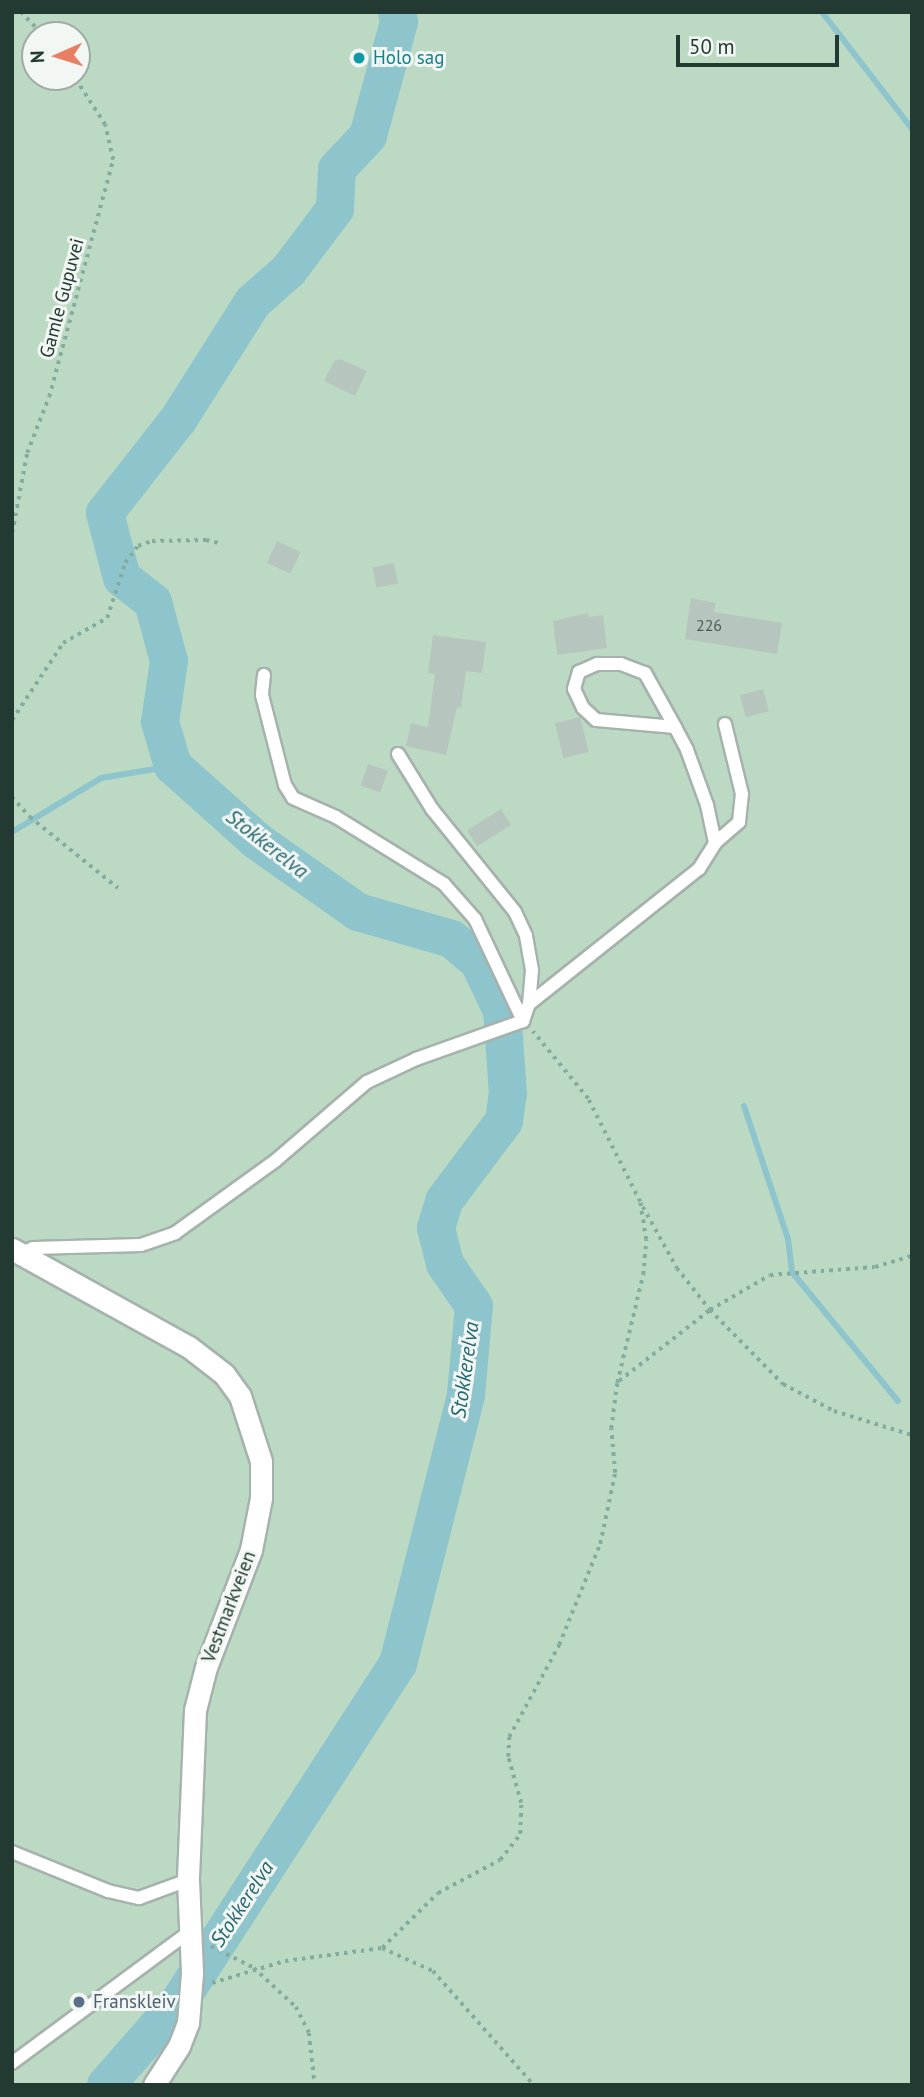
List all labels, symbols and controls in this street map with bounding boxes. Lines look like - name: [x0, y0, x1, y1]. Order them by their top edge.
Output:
- north arrow: [21, 21, 91, 91]
- scale bar: [679, 21, 842, 65]
- text: 50 m: [689, 33, 735, 60]
- place label: Holo sag: [373, 47, 444, 69]
- text: N: [25, 50, 49, 64]
- marker: Holo sag: [351, 50, 367, 66]
- street label: Gamle Gupuvei: [35, 236, 89, 360]
- house number: 226: [696, 615, 722, 635]
- water label: Stokkerelva: [221, 804, 313, 884]
- water label: Stokkerelva: [446, 1320, 484, 1420]
- street label: Vestmarkveien: [197, 1548, 261, 1666]
- water label: Stokkerelva: [205, 1856, 279, 1952]
- place label: Franskleiv: [93, 1991, 176, 2013]
- marker: Franskleiv: [71, 1994, 87, 2010]

